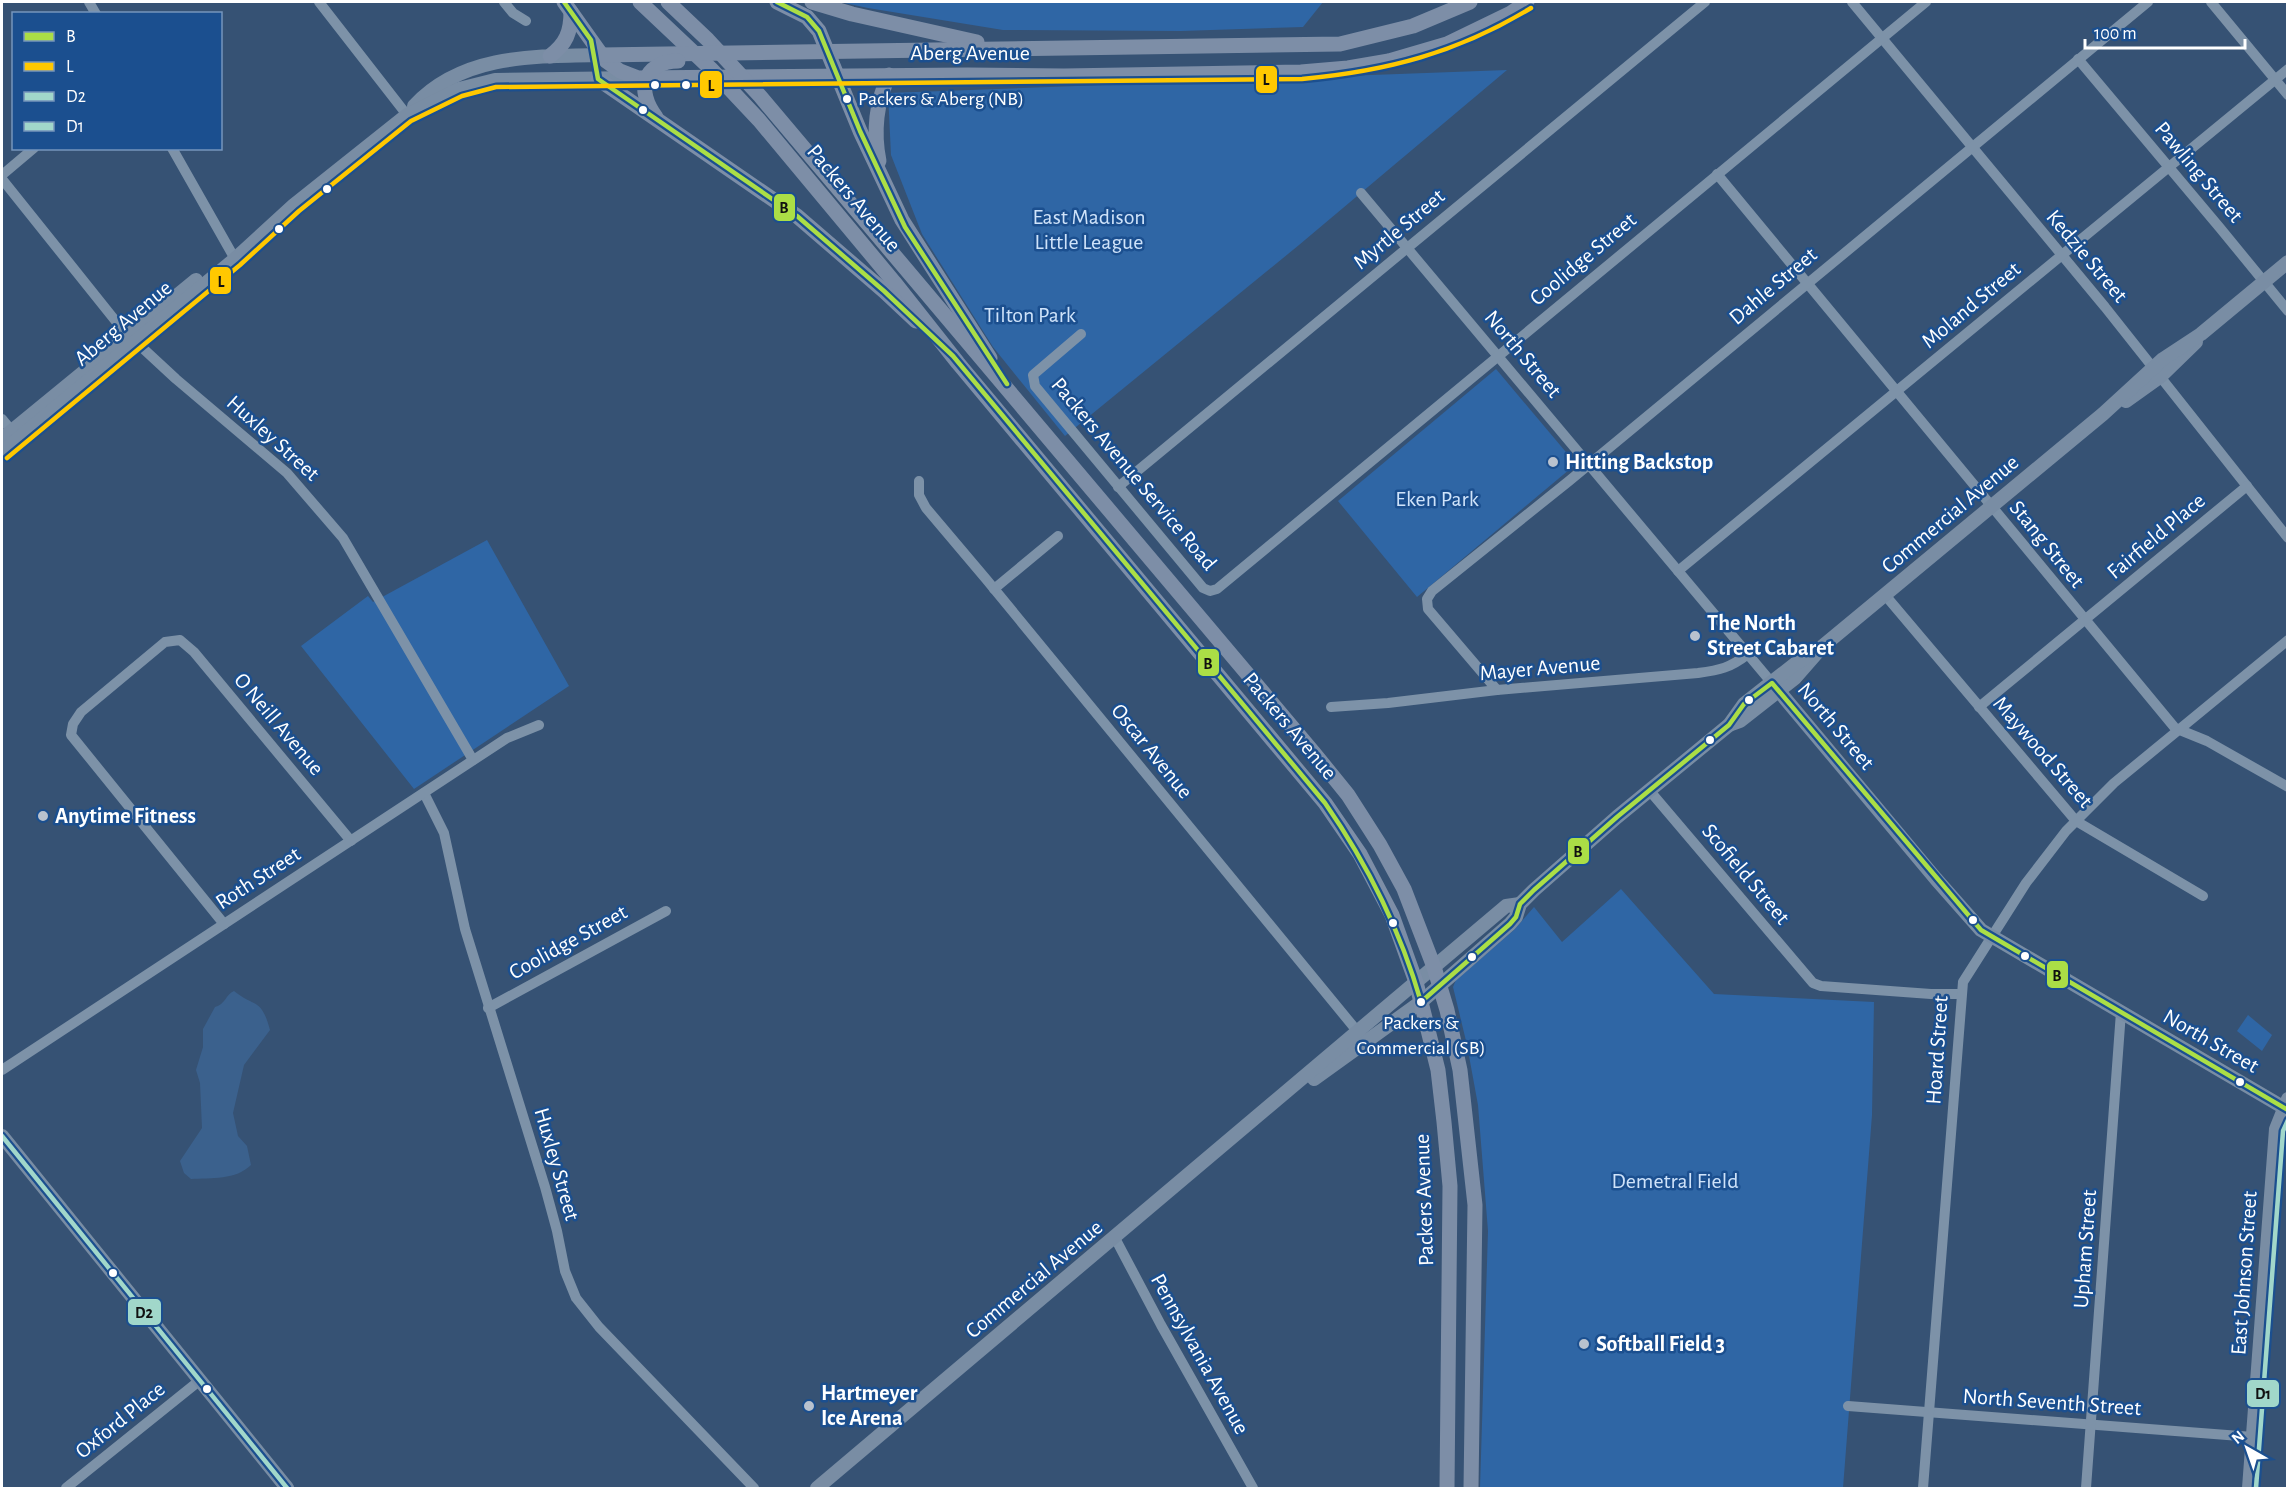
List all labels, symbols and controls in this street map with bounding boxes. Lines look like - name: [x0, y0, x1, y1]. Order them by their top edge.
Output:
- legend: [12, 12, 222, 150]
- scale bar: [2085, 12, 2246, 50]
- text: 100 m: [2094, 25, 2137, 43]
- text: B: [66, 28, 76, 46]
- street label: Aberg Avenue: [910, 42, 1030, 64]
- text: L: [66, 58, 74, 76]
- line badge: L: [1255, 65, 1278, 94]
- line badge: L: [699, 70, 723, 99]
- text: L: [1263, 72, 1270, 88]
- text: L: [708, 78, 715, 94]
- unlabelled marker: [649, 79, 661, 91]
- unlabelled marker: [680, 79, 692, 91]
- text: D2: [66, 88, 86, 106]
- place label: Packers & Aberg (NB): [858, 89, 1024, 109]
- marker: Packers & Aberg (NB): [841, 93, 853, 105]
- unlabelled marker: [637, 104, 649, 116]
- text: D1: [66, 118, 84, 136]
- street label: Pawling Street: [2151, 118, 2247, 226]
- street label: Packers Avenue: [803, 140, 905, 256]
- unlabelled marker: [321, 183, 333, 195]
- street label: Myrtle Street: [1349, 185, 1449, 273]
- line badge: B: [773, 193, 796, 222]
- text: B: [779, 200, 789, 216]
- park label: East Madison Little League: [1032, 206, 1146, 253]
- street label: Kedzie Street: [2042, 206, 2132, 306]
- street label: Coolidge Street: [1526, 208, 1640, 310]
- unlabelled marker: [273, 223, 285, 235]
- street label: Dahle Street: [1725, 243, 1821, 329]
- street label: Moland Street: [1917, 258, 2025, 352]
- line badge: L: [209, 266, 232, 295]
- text: L: [218, 274, 225, 290]
- street label: Aberg Avenue: [70, 276, 176, 370]
- park label: Tilton Park: [984, 304, 1076, 326]
- street label: North Street: [1480, 306, 1566, 402]
- street label: Packers Avenue Service Road: [1047, 373, 1221, 575]
- street label: Huxley Street: [223, 391, 323, 485]
- place label: Hitting Backstop: [1565, 451, 1713, 473]
- street label: Commercial Avenue: [1877, 451, 2023, 577]
- marker: Hitting Backstop: [1546, 455, 1560, 469]
- park label: Eken Park: [1395, 488, 1479, 510]
- street label: Fairfield Place: [2103, 489, 2209, 583]
- street label: Stang Street: [2005, 496, 2089, 592]
- place label: The North Street Cabaret: [1707, 612, 1835, 659]
- marker: The North Street Cabaret: [1688, 629, 1702, 643]
- line badge: B: [1197, 648, 1220, 677]
- street label: Mayer Avenue: [1479, 652, 1601, 684]
- text: B: [1203, 656, 1213, 672]
- street label: Packers Avenue: [1239, 668, 1341, 784]
- street label: O Neill Avenue: [230, 669, 328, 779]
- street label: North Street: [1793, 678, 1879, 774]
- street label: Maywood Street: [1989, 692, 2097, 812]
- unlabelled marker: [1743, 694, 1755, 706]
- street label: Oscar Avenue: [1107, 699, 1197, 803]
- unlabelled marker: [1704, 734, 1716, 746]
- place label: Anytime Fitness: [55, 805, 196, 828]
- marker: Anytime Fitness: [36, 809, 50, 823]
- street label: Scofield Street: [1698, 820, 1794, 928]
- line badge: B: [1567, 837, 1590, 865]
- street label: Roth Street: [212, 843, 304, 913]
- text: B: [1573, 844, 1583, 860]
- street label: Coolidge Street: [505, 901, 631, 983]
- unlabelled marker: [1967, 914, 1979, 926]
- unlabelled marker: [1387, 917, 1399, 929]
- unlabelled marker: [2019, 950, 2031, 962]
- unlabelled marker: [1466, 951, 1478, 963]
- line badge: B: [2046, 960, 2069, 989]
- text: B: [2052, 968, 2062, 984]
- street label: Hoard Street: [1922, 995, 1952, 1105]
- marker: Packers & Commercial (SB): [1415, 996, 1427, 1008]
- street label: North Street: [2160, 1005, 2262, 1077]
- place label: Packers & Commercial (SB): [1356, 1013, 1486, 1058]
- unlabelled marker: [2234, 1076, 2246, 1088]
- street label: Huxley Street: [530, 1105, 584, 1223]
- street label: Packers Avenue: [1411, 1134, 1437, 1266]
- park label: Demetral Field: [1611, 1170, 1739, 1192]
- street label: Upham Street: [2070, 1189, 2100, 1309]
- street label: East Johnson Street: [2227, 1190, 2261, 1356]
- street label: Commercial Avenue: [961, 1216, 1107, 1342]
- unlabelled marker: [107, 1267, 119, 1279]
- street label: Pennsylvania Avenue: [1147, 1270, 1253, 1438]
- line badge: D2: [127, 1298, 162, 1326]
- text: D2: [135, 1305, 153, 1321]
- place label: Softball Field 3: [1596, 1333, 1725, 1355]
- marker: Softball Field 3: [1577, 1337, 1591, 1351]
- street label: Oxford Place: [71, 1377, 169, 1463]
- line badge: D1: [2246, 1379, 2280, 1408]
- place label: Hartmeyer Ice Arena: [821, 1382, 918, 1429]
- unlabelled marker: [201, 1383, 213, 1395]
- street label: North Seventh Street: [1962, 1385, 2142, 1419]
- text: D1: [2255, 1386, 2271, 1402]
- marker: Hartmeyer Ice Arena: [802, 1399, 816, 1413]
- north arrow: [2217, 1418, 2277, 1478]
- text: N: [2229, 1428, 2247, 1447]

